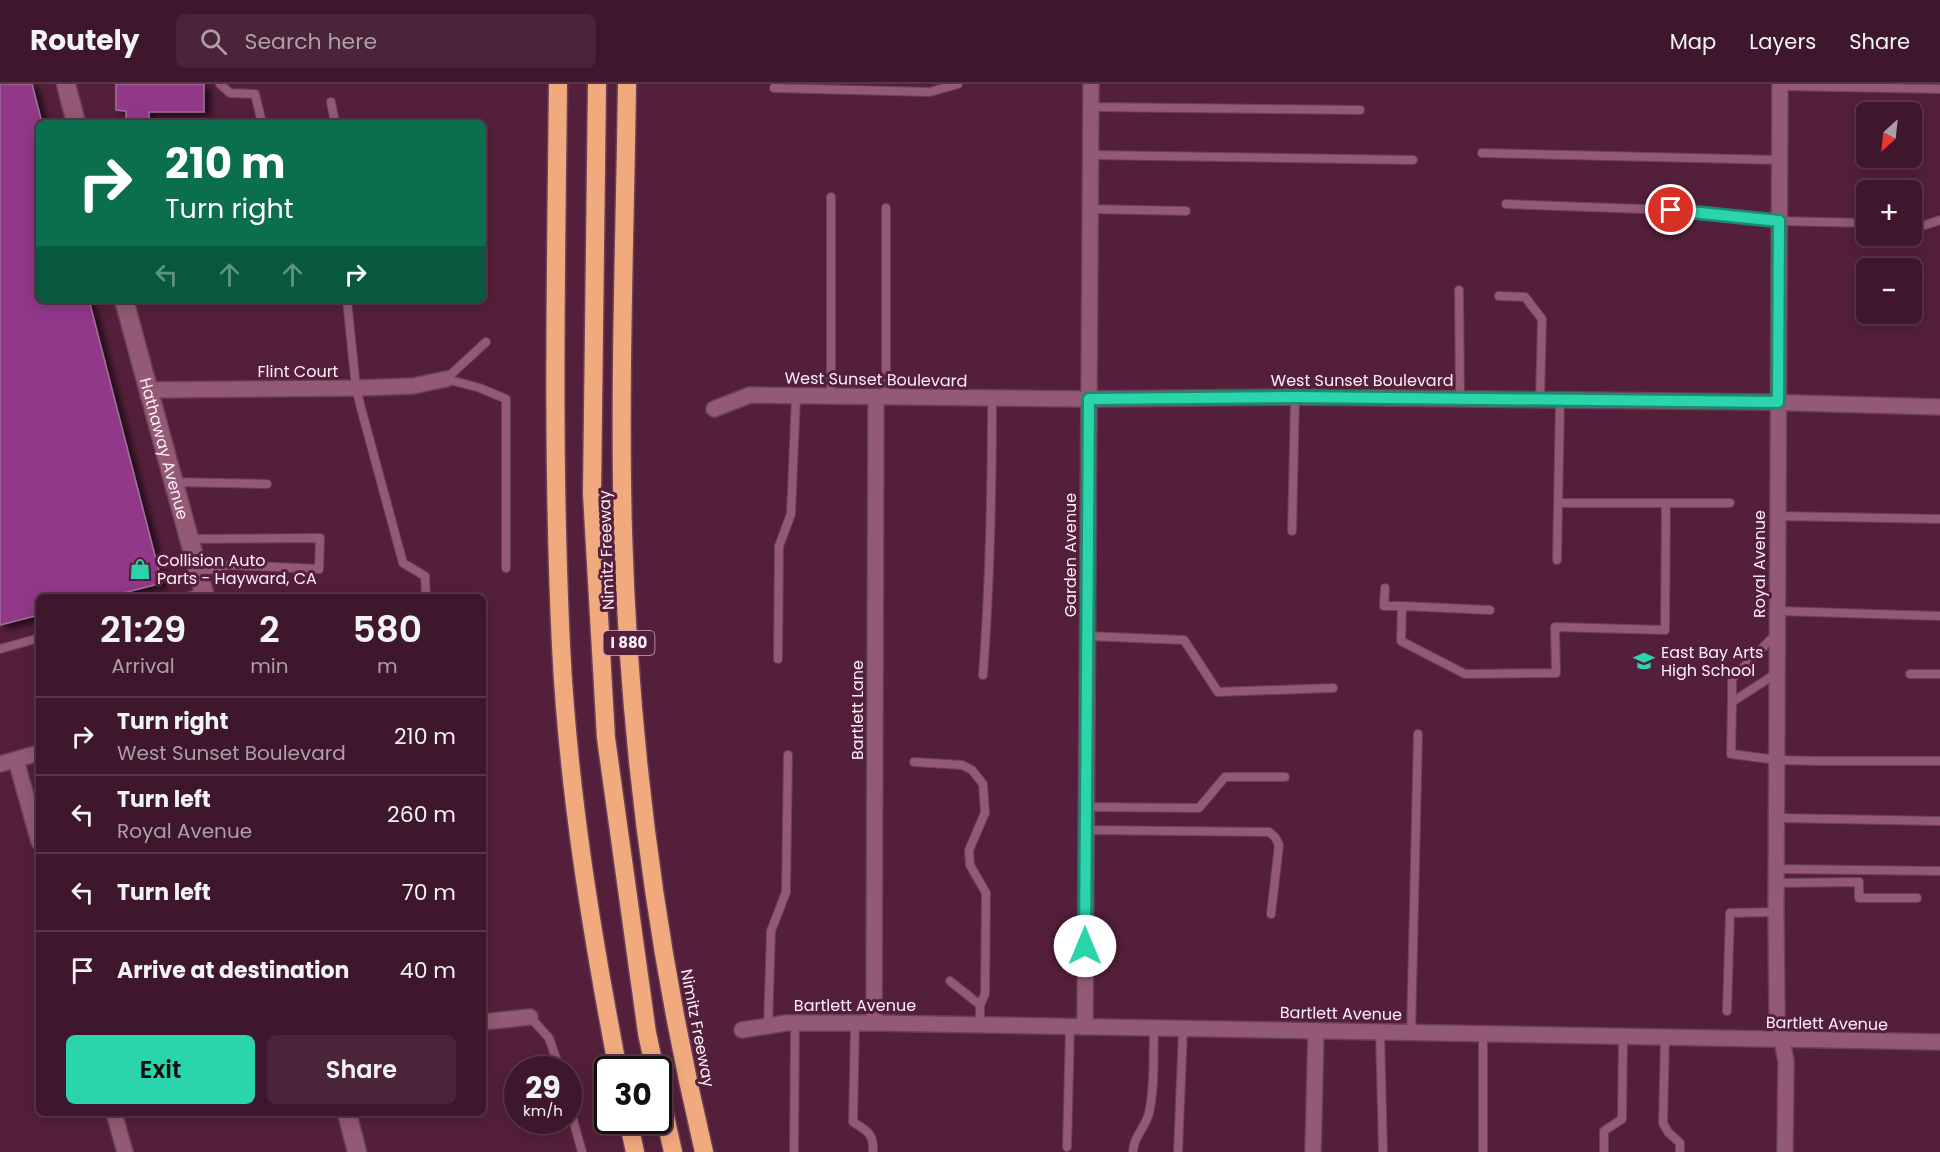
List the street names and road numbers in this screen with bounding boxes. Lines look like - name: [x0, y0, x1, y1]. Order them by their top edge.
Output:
- street label: Flint Court: [258, 360, 339, 383]
- street label: West Sunset Boulevard: [784, 366, 968, 393]
- street label: West Sunset Boulevard: [1271, 369, 1453, 392]
- street label: Hathaway Avenue: [134, 375, 194, 522]
- street label: Nimitz Freeway: [593, 490, 620, 610]
- street label: Garden Avenue: [1059, 493, 1082, 617]
- street label: Royal Avenue: [1748, 510, 1771, 618]
- road number: I 880: [604, 631, 654, 655]
- street label: Bartlett Lane: [846, 660, 869, 760]
- street label: Nimitz Freeway: [675, 967, 720, 1089]
- street label: Bartlett Avenue: [794, 994, 916, 1017]
- street label: Bartlett Avenue: [1280, 1001, 1402, 1026]
- street label: Bartlett Avenue: [1766, 1011, 1888, 1036]

